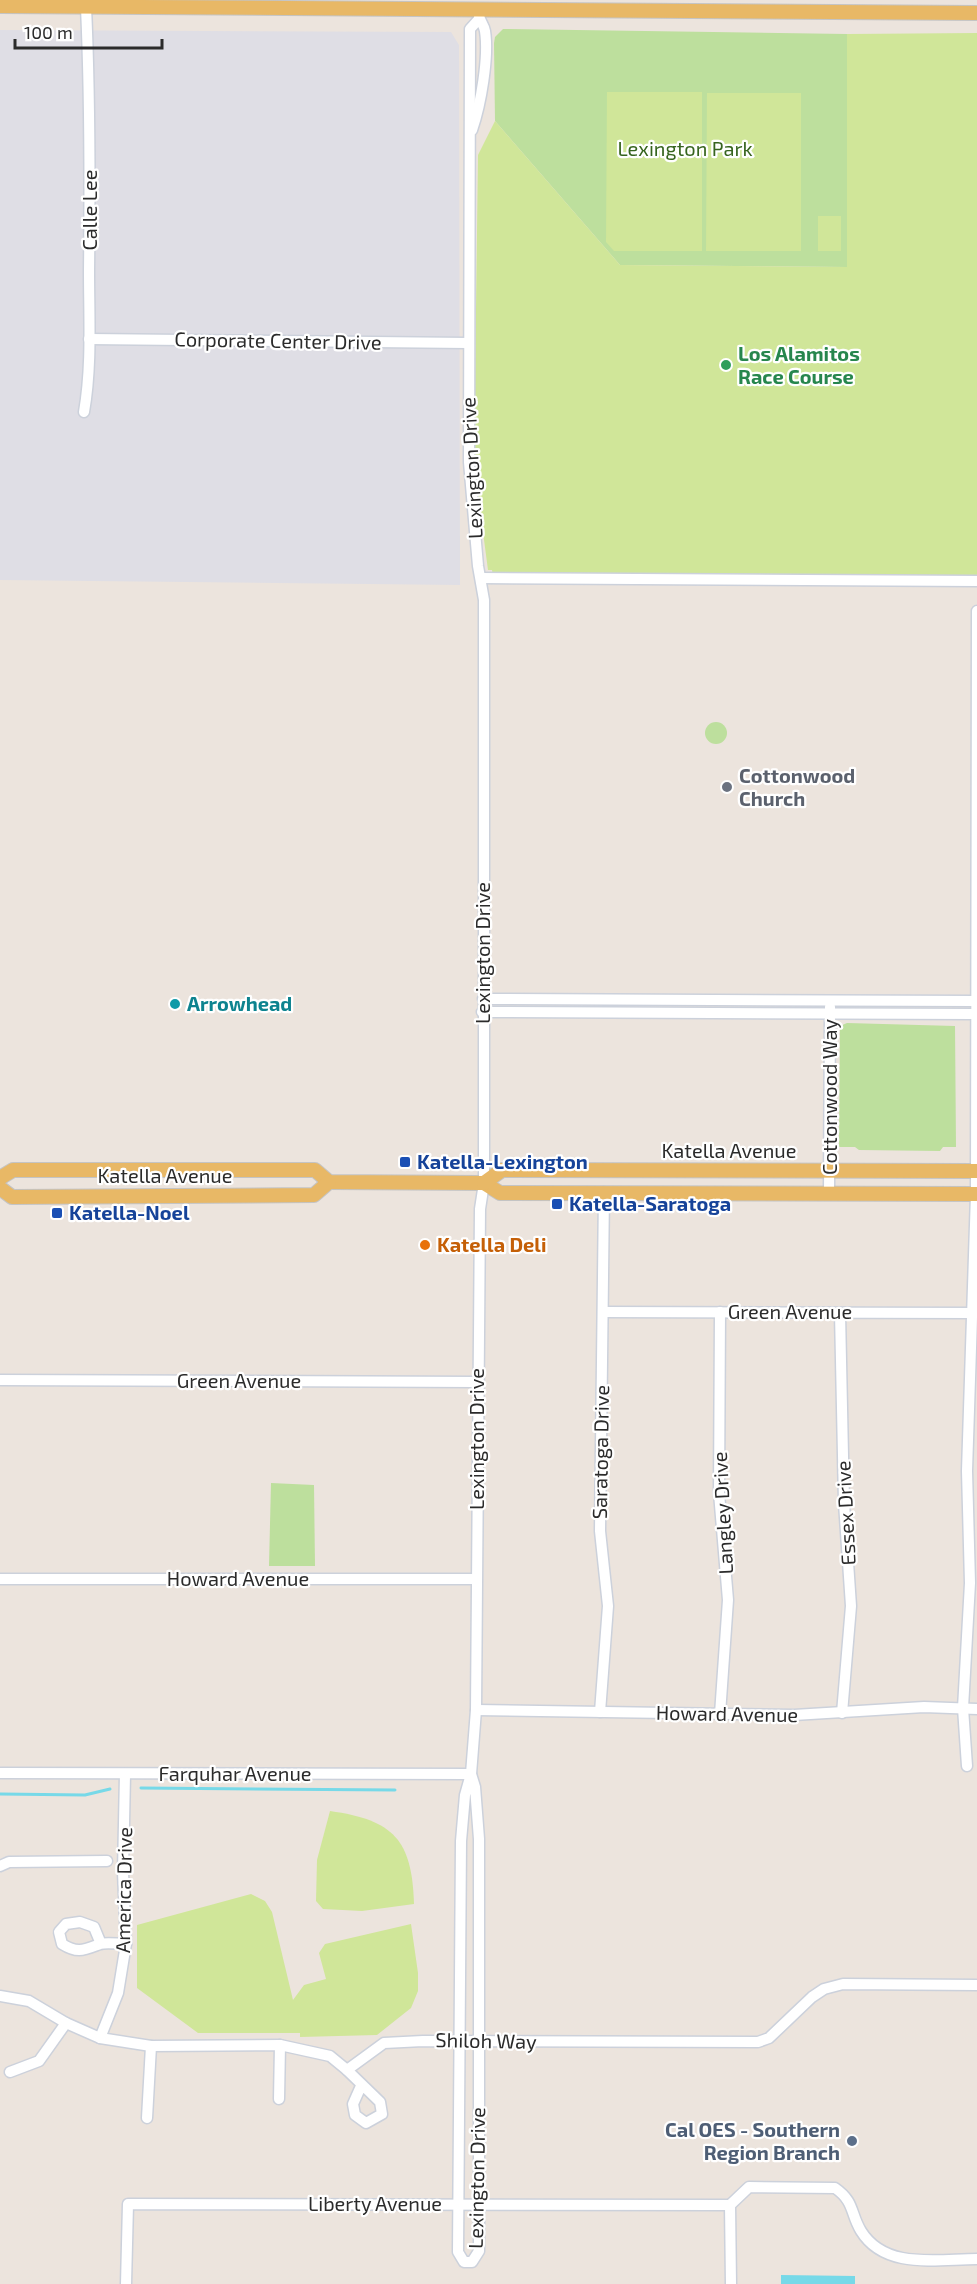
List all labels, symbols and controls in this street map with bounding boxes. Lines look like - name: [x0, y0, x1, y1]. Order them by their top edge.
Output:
- scale bar: [15, 12, 162, 50]
- text: 100 m: [24, 21, 73, 43]
- park label: Lexington Park: [617, 136, 753, 160]
- street label: Calle Lee: [77, 169, 101, 251]
- street label: Corporate Center Drive: [174, 326, 382, 354]
- place label: Los Alamitos Race Course: [738, 341, 860, 388]
- marker: Los Alamitos Race Course: [719, 358, 733, 372]
- street label: Lexington Drive: [455, 397, 487, 539]
- place label: Cottonwood Church: [739, 763, 855, 810]
- marker: Cottonwood Church: [720, 780, 734, 794]
- street label: Lexington Drive: [470, 882, 494, 1024]
- place label: Arrowhead: [187, 991, 292, 1015]
- marker: Arrowhead: [168, 997, 182, 1011]
- street label: Cottonwood Way: [817, 1019, 841, 1175]
- street label: Katella Avenue: [661, 1138, 797, 1162]
- place label: Katella-Lexington: [417, 1149, 588, 1173]
- marker: Katella-Lexington: [398, 1155, 412, 1169]
- street label: Katella Avenue: [97, 1163, 233, 1187]
- place label: Katella-Saratoga: [569, 1191, 731, 1215]
- marker: Katella-Saratoga: [550, 1197, 564, 1211]
- place label: Katella-Noel: [69, 1200, 190, 1224]
- marker: Katella-Noel: [50, 1206, 64, 1220]
- place label: Katella Deli: [437, 1232, 546, 1256]
- marker: Katella Deli: [418, 1238, 432, 1252]
- street label: Green Avenue: [728, 1299, 852, 1323]
- street label: Green Avenue: [177, 1368, 301, 1392]
- street label: Lexington Drive: [464, 1368, 488, 1510]
- street label: Saratoga Drive: [587, 1385, 613, 1519]
- street label: Langley Drive: [707, 1451, 737, 1575]
- street label: Essex Drive: [830, 1460, 860, 1566]
- street label: Howard Avenue: [167, 1566, 309, 1590]
- street label: Howard Avenue: [656, 1700, 798, 1726]
- street label: Farquhar Avenue: [158, 1761, 312, 1785]
- street label: America Drive: [110, 1827, 136, 1953]
- street label: Shiloh Way: [435, 2027, 537, 2053]
- street label: Lexington Drive: [463, 2107, 489, 2249]
- place label: Cal OES - Southern Region Branch: [665, 2117, 840, 2164]
- marker: Cal OES - Southern Region Branch: [845, 2134, 859, 2148]
- street label: Liberty Avenue: [308, 2191, 442, 2215]

